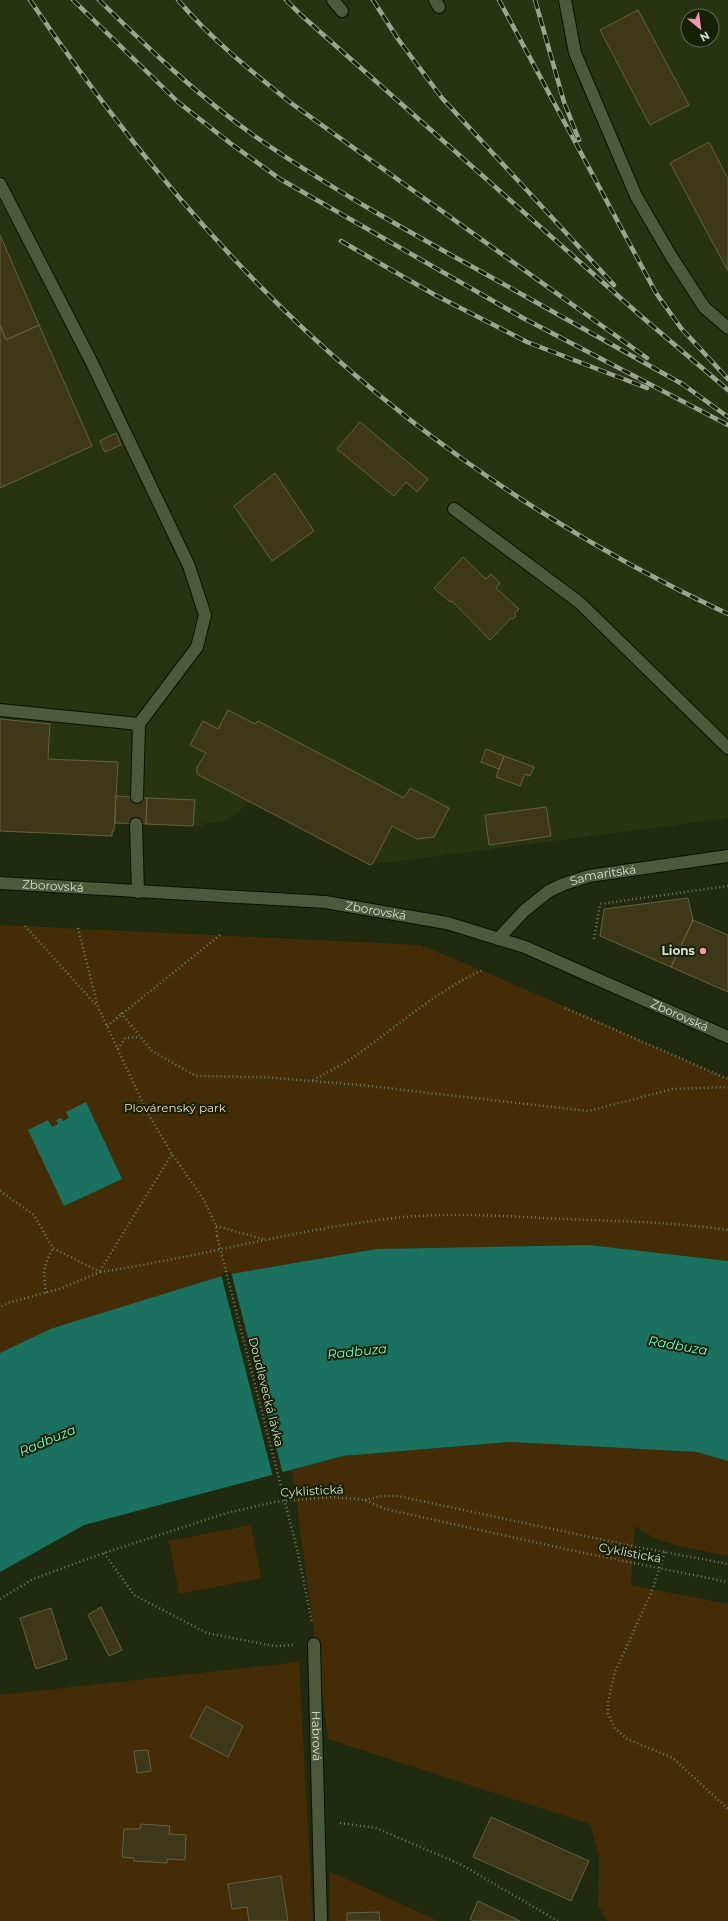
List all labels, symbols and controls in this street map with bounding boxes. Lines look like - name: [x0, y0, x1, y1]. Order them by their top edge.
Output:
- north arrow: [680, 8, 720, 48]
- text: N: [698, 28, 712, 45]
- street label: Samaritská: [568, 861, 637, 889]
- street label: Zborovská: [22, 876, 84, 895]
- street label: Zborovská: [344, 898, 408, 923]
- place label: Lions: [662, 943, 696, 958]
- marker: Lions: [698, 946, 708, 956]
- street label: Zborovská: [648, 996, 711, 1034]
- park label: Plovárenský park: [124, 1100, 227, 1115]
- water label: Radbuza: [647, 1332, 709, 1358]
- street label: Doudlevecká lávka: [246, 1336, 287, 1448]
- water label: Radbuza: [326, 1340, 388, 1362]
- water label: Radbuza: [16, 1421, 78, 1459]
- street label: Cyklistická: [280, 1481, 344, 1500]
- street label: Cyklistická: [598, 1539, 663, 1566]
- street label: Habrová: [309, 1711, 325, 1761]

